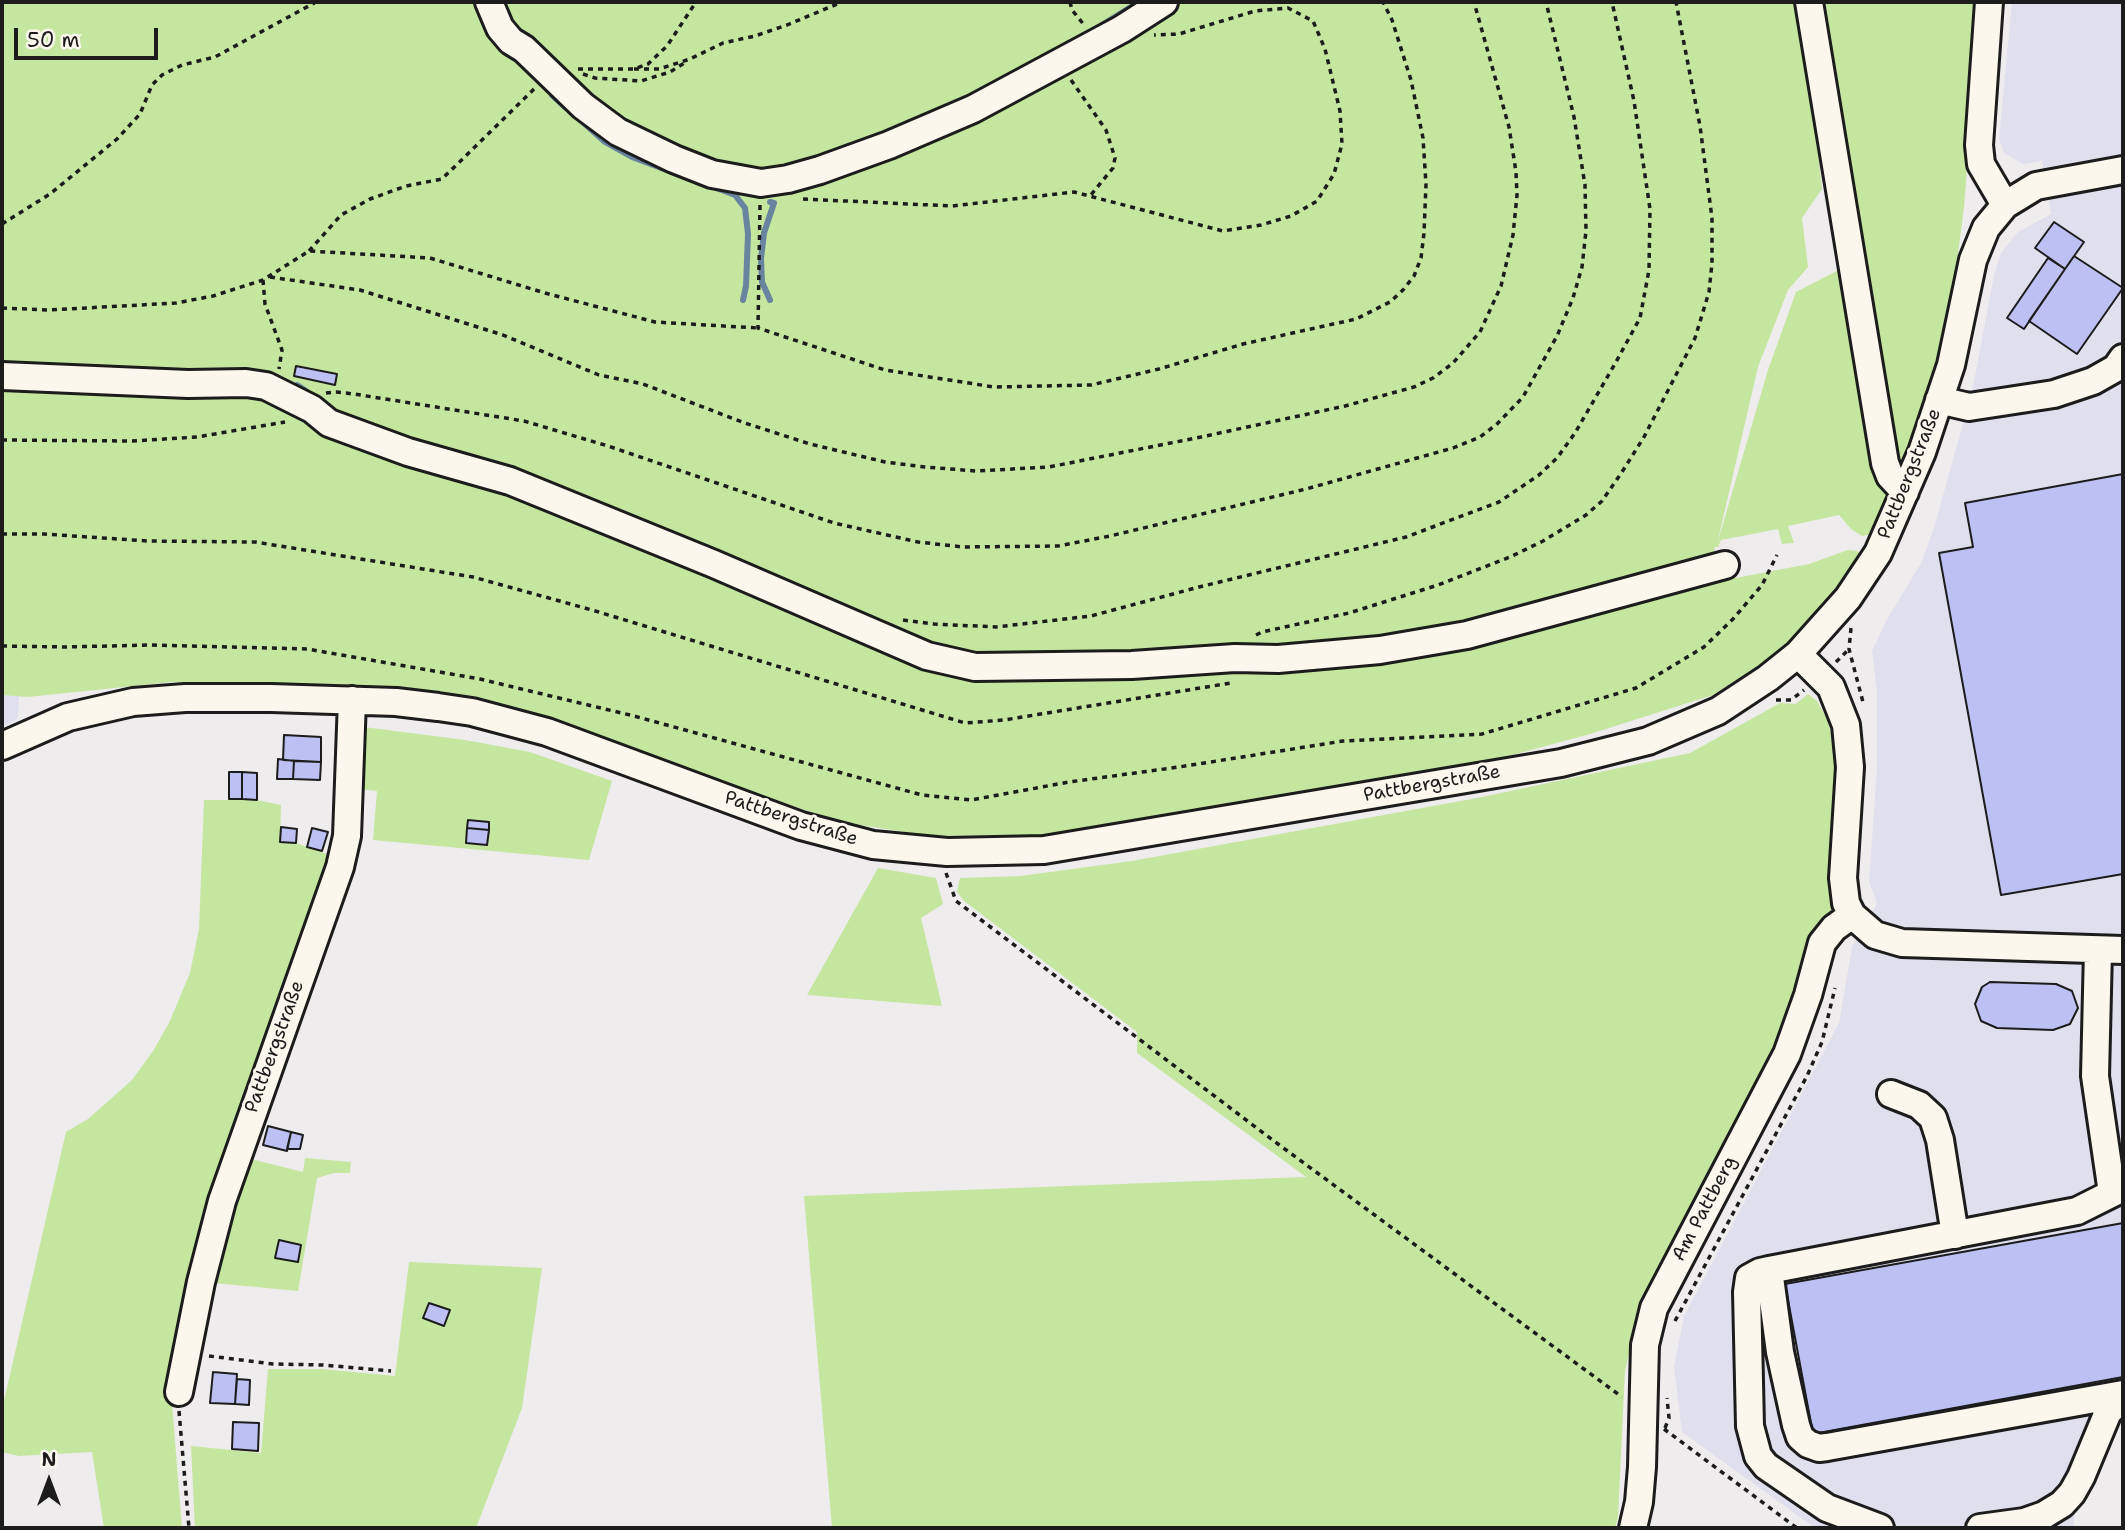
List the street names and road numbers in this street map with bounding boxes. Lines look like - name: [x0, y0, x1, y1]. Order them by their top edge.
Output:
- street label: Pattbergstraße: [1873, 405, 1947, 543]
- street label: Pattbergstraße: [1362, 761, 1502, 807]
- street label: Pattbergstraße: [722, 787, 860, 851]
- street label: Pattbergstraße: [241, 978, 309, 1116]
- street label: Am Pattberg: [1668, 1153, 1742, 1265]

